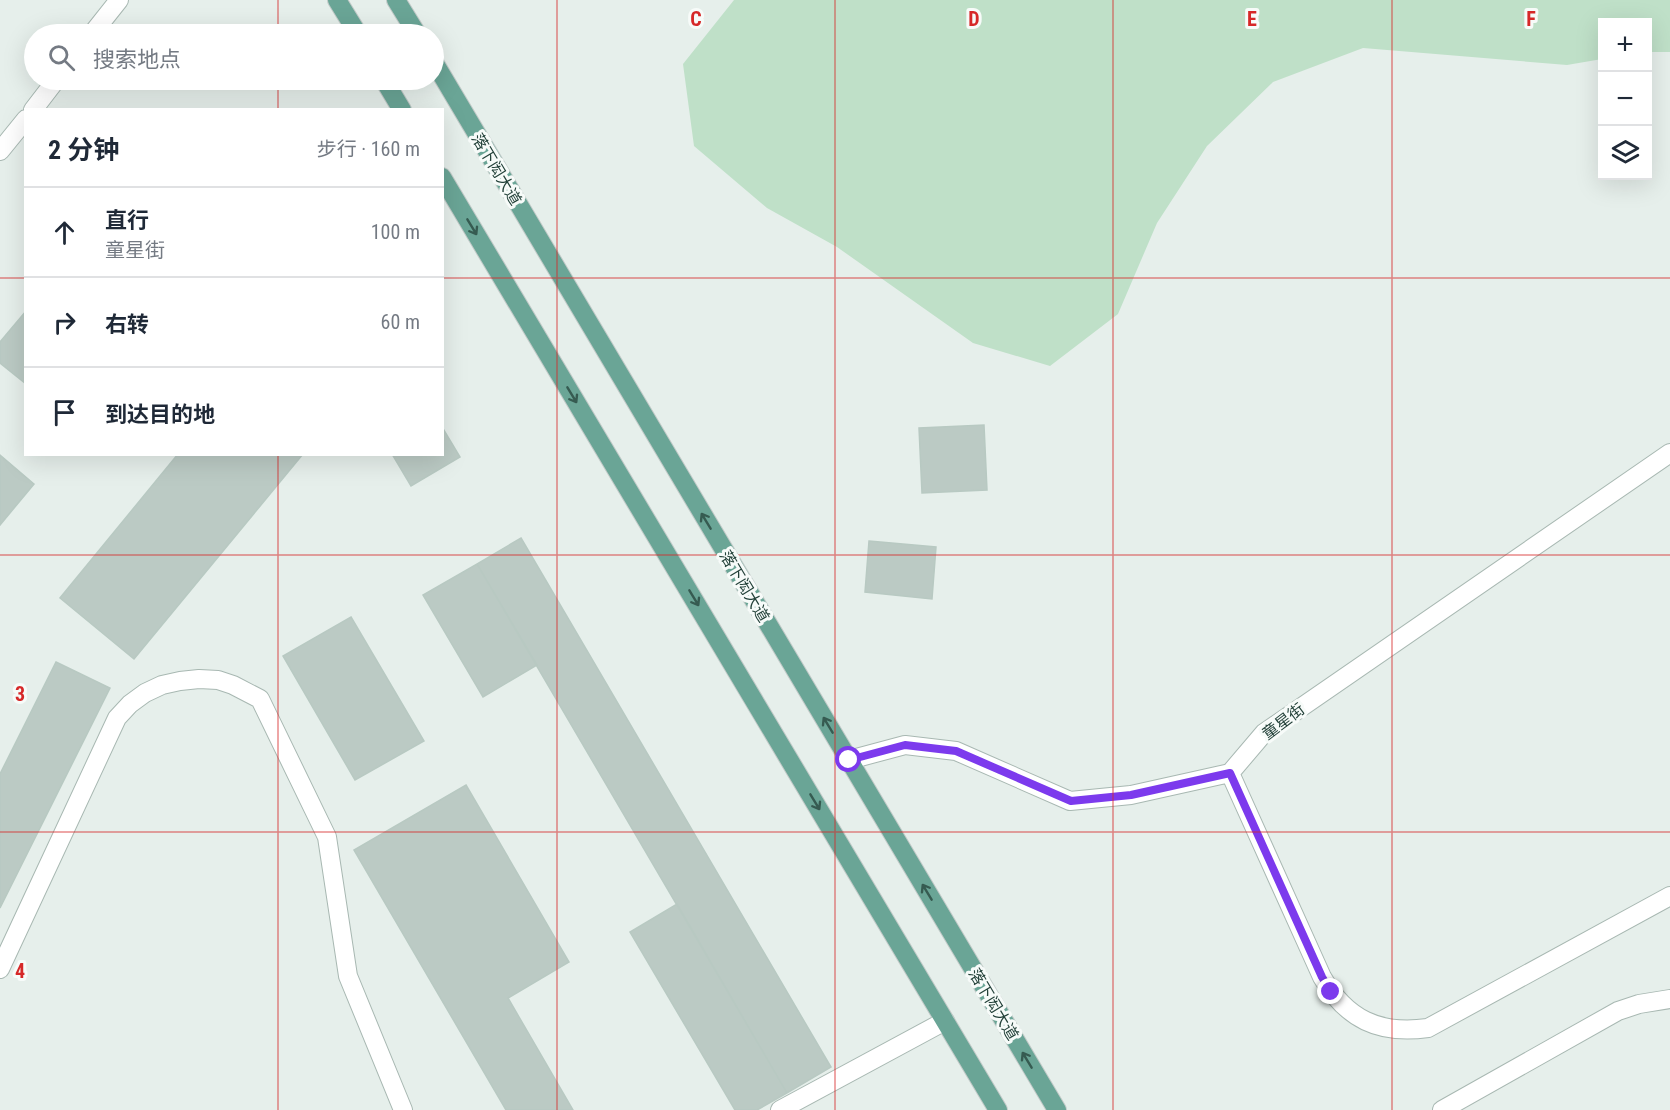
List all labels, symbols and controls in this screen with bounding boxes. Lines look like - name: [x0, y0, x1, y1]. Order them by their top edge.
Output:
- text: C: [690, 7, 702, 31]
- text: D: [968, 7, 980, 31]
- text: E: [1247, 7, 1257, 31]
- text: F: [1526, 7, 1536, 31]
- map controls: [1598, 18, 1652, 180]
- button: +: [1598, 18, 1652, 72]
- search box: [24, 24, 444, 90]
- icon: search: [45, 41, 78, 74]
- text: 搜索地点: [93, 47, 181, 72]
- button: −: [1598, 72, 1652, 126]
- button: layers: [1598, 126, 1652, 180]
- street label: 落下闳大道: [468, 130, 525, 208]
- text: 2 分钟: [48, 135, 119, 165]
- text: 步行 · 160 m: [317, 137, 420, 161]
- text: 直行: [105, 208, 149, 233]
- icon: ahead: [48, 216, 81, 249]
- one-way arrow: [467, 218, 479, 235]
- text: 100 m: [371, 220, 420, 244]
- text: 童星街: [105, 238, 165, 262]
- icon: right: [48, 306, 81, 339]
- text: 60 m: [381, 310, 420, 334]
- text: 右转: [105, 312, 149, 337]
- one-way arrow: [567, 386, 579, 403]
- icon: arrive: [48, 396, 81, 429]
- text: 到达目的地: [105, 402, 215, 427]
- one-way arrow: [700, 513, 712, 530]
- street label: 落下闳大道: [716, 547, 773, 625]
- one-way arrow: [688, 589, 700, 606]
- text: 3: [15, 682, 25, 706]
- street label: 童星街: [1258, 699, 1308, 743]
- one-way arrow: [821, 717, 833, 734]
- route start: [835, 746, 861, 772]
- one-way arrow: [809, 793, 821, 810]
- one-way arrow: [921, 884, 933, 901]
- text: 4: [15, 959, 25, 983]
- street label: 落下闳大道: [965, 965, 1022, 1043]
- route end: [1317, 978, 1343, 1004]
- one-way arrow: [1021, 1052, 1033, 1069]

